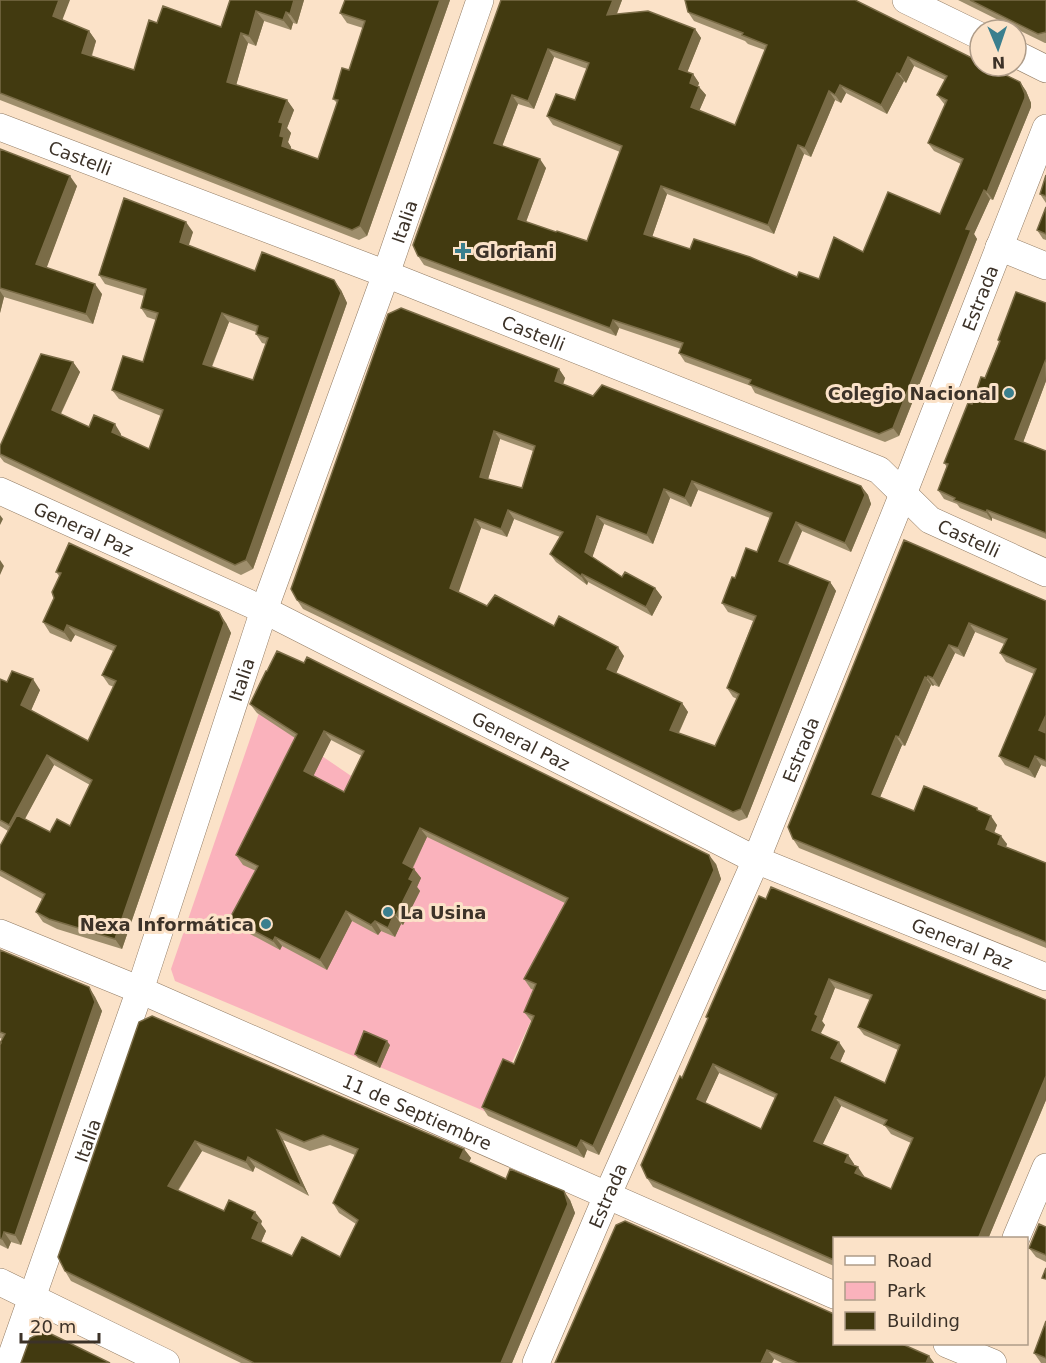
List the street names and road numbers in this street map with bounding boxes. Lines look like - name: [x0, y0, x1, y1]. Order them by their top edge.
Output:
- street label: Castelli: [46, 136, 115, 179]
- street label: Italia: [387, 197, 421, 246]
- street label: Estrada: [957, 262, 1002, 334]
- street label: Castelli: [499, 311, 568, 355]
- street label: General Paz: [31, 497, 137, 560]
- street label: Castelli: [935, 515, 1004, 561]
- street label: Italia: [224, 655, 258, 704]
- street label: General Paz: [469, 707, 574, 774]
- street label: Estrada: [778, 714, 823, 785]
- street label: General Paz: [909, 913, 1016, 973]
- street label: 11 de Septiembre: [339, 1070, 495, 1154]
- street label: Italia: [70, 1116, 104, 1165]
- street label: Estrada: [584, 1160, 631, 1231]

